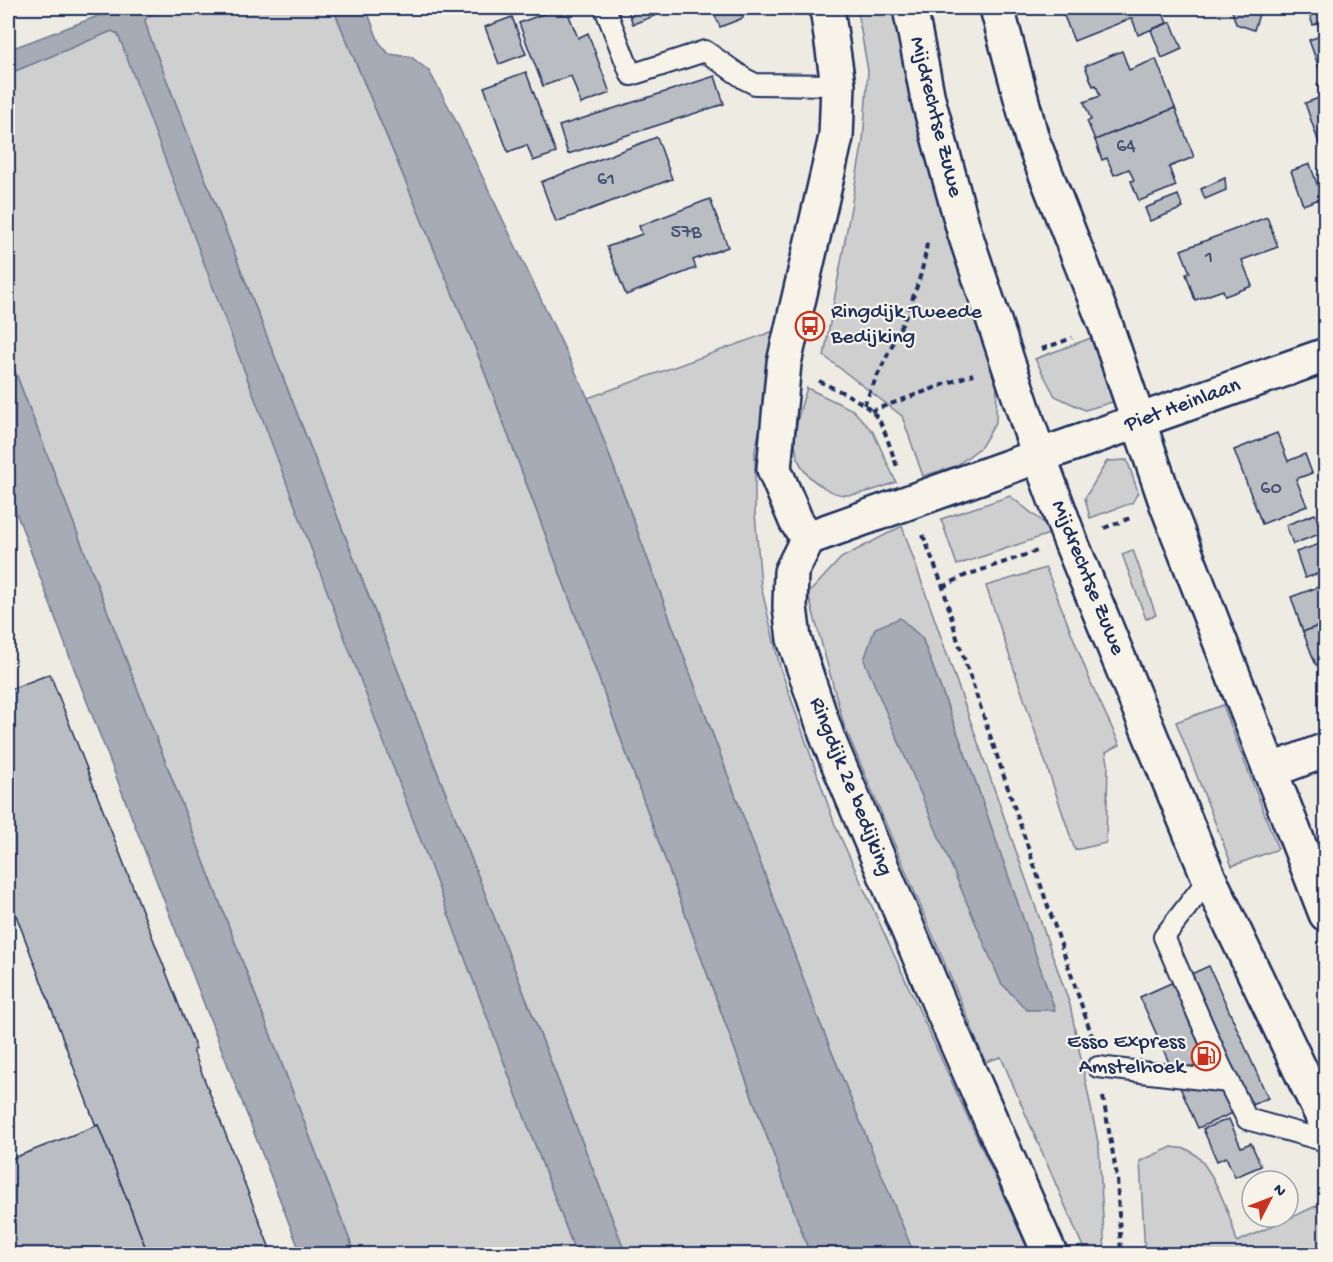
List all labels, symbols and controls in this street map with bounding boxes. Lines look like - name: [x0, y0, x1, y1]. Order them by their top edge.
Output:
- street label: Mijdrechtse Zuwe: [903, 34, 968, 201]
- house number: 64: [1116, 136, 1136, 159]
- house number: 61: [597, 169, 615, 192]
- house number: 57B: [670, 222, 702, 245]
- house number: 1: [1204, 247, 1213, 270]
- place label: Ringdijk Tweede Bedijking: [830, 300, 982, 351]
- bus stop icon: Ringdijk Tweede Bedijking: [794, 310, 826, 342]
- street label: Piet Heinlaan: [1121, 373, 1245, 439]
- house number: 60: [1260, 478, 1282, 501]
- street label: Mijdrechtse Zuwe: [1044, 497, 1130, 660]
- street label: Ringdijk 2e bedijking: [802, 694, 898, 880]
- place label: Esso Express Amstelhoek: [1067, 1030, 1187, 1081]
- fuel station icon: Esso Express Amstelhoek: [1190, 1040, 1222, 1072]
- north arrow: [1240, 1169, 1300, 1229]
- text: N: [1268, 1181, 1289, 1202]

